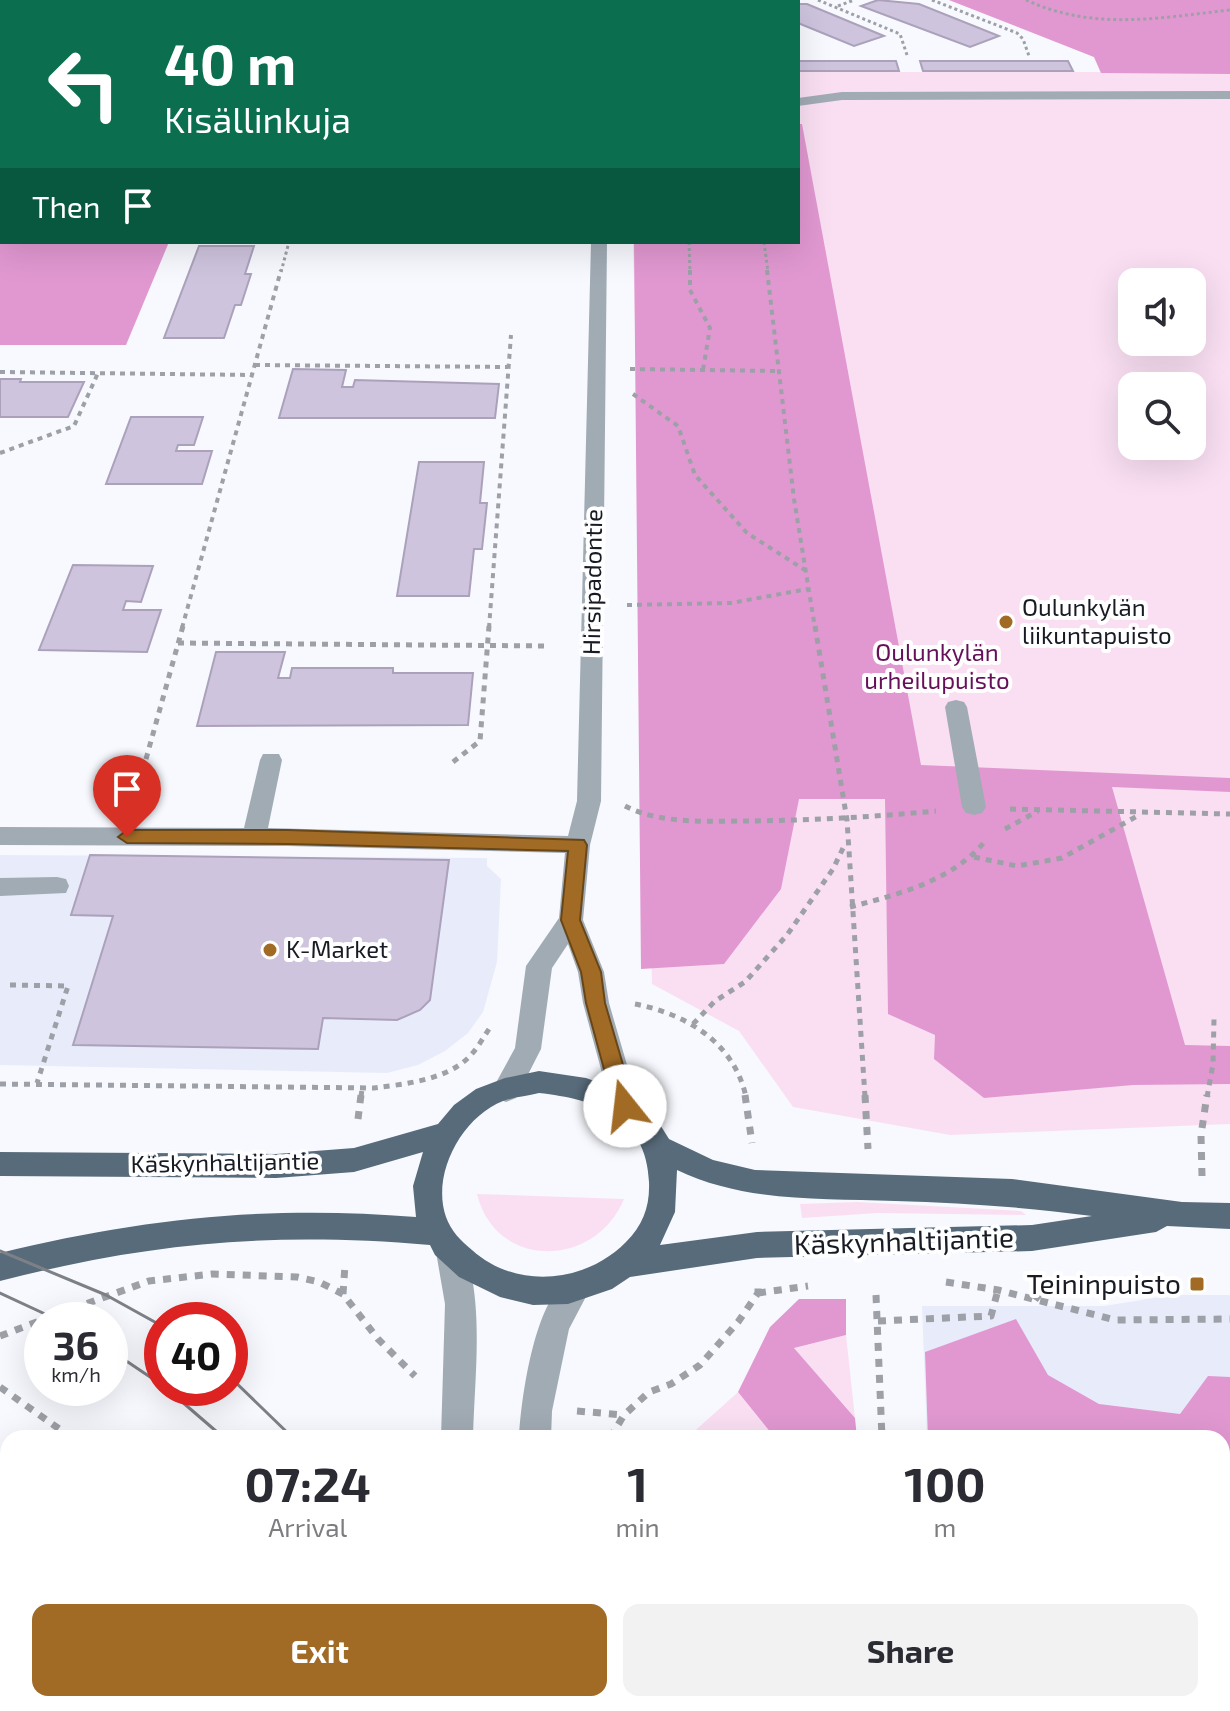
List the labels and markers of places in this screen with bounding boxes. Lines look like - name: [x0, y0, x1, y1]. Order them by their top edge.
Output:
- place label: Oulunkylän liikuntapuisto: [1022, 592, 1172, 649]
- marker: Oulunkylän liikuntapuisto: [997, 613, 1015, 631]
- pin: [93, 755, 161, 837]
- place label: K-Market: [286, 934, 388, 963]
- marker: K-Market: [261, 941, 279, 959]
- place label: Teininpuisto: [1026, 1266, 1181, 1300]
- marker: Teininpuisto: [1188, 1275, 1206, 1293]

